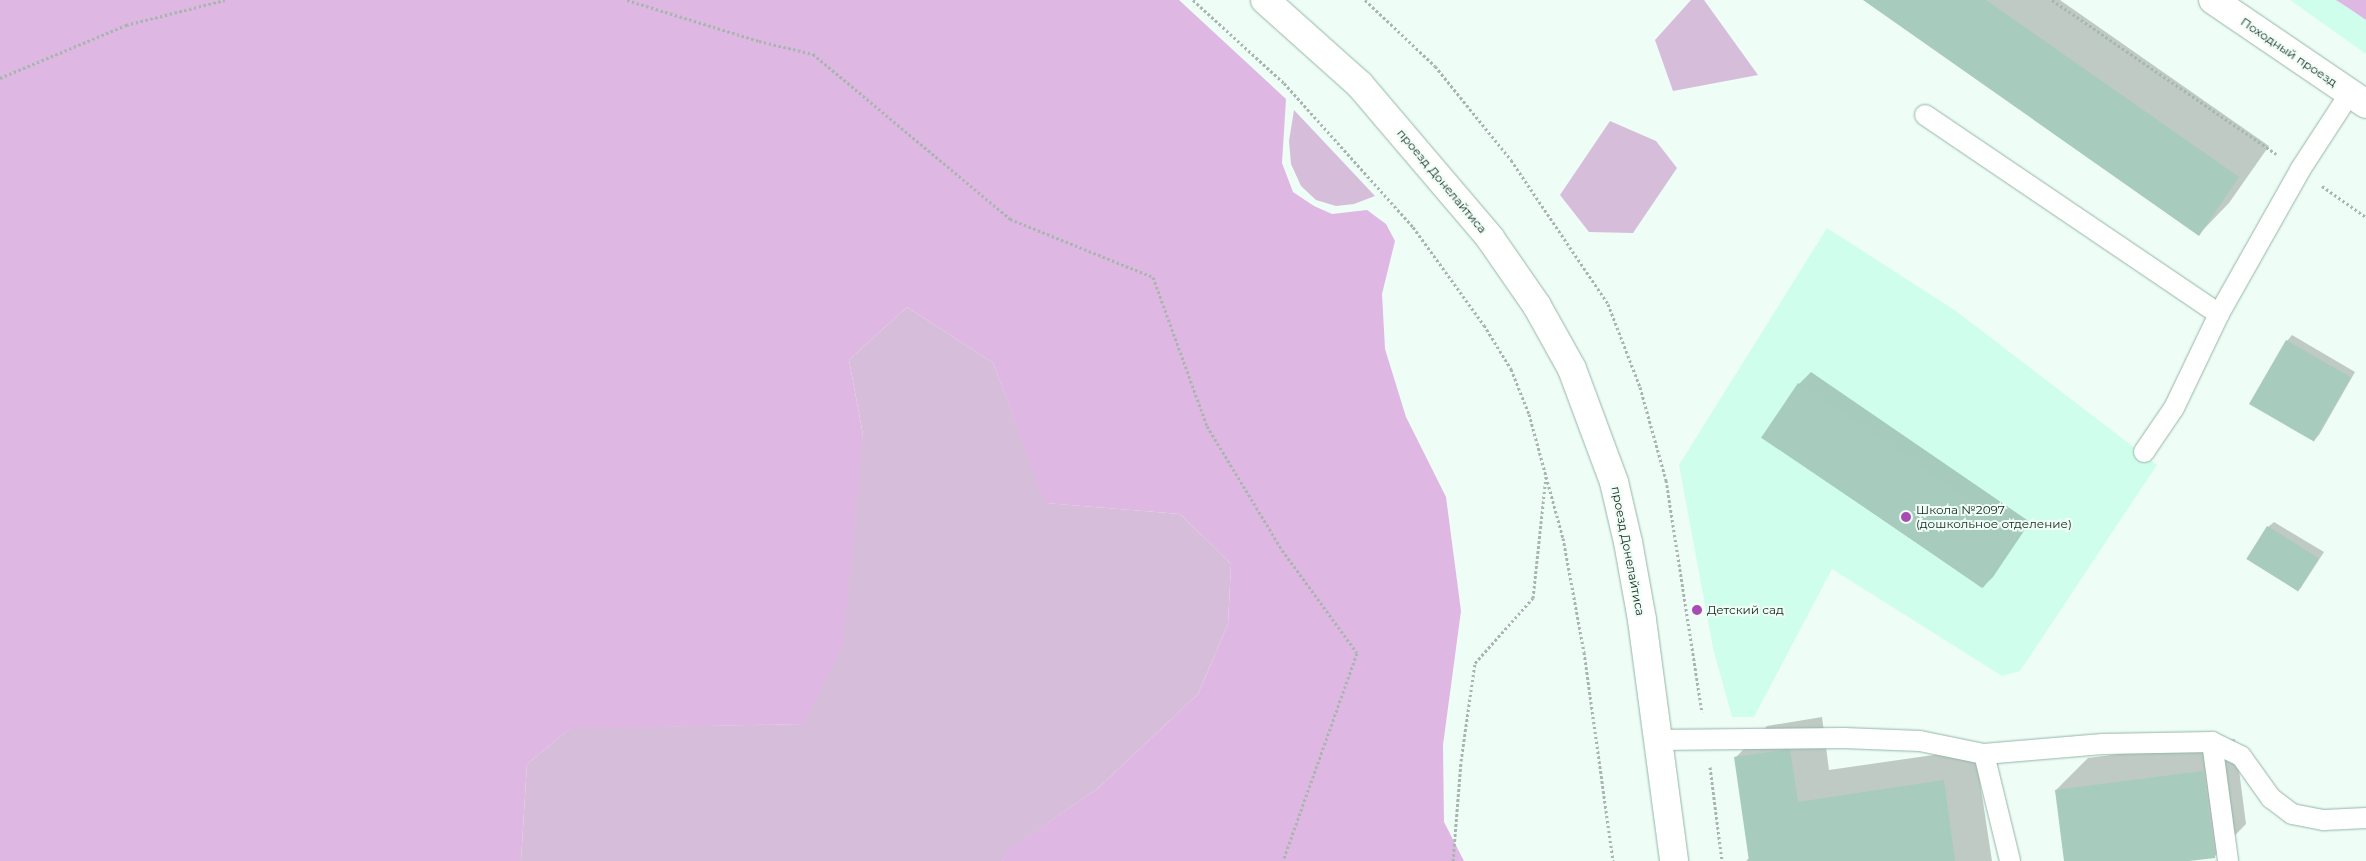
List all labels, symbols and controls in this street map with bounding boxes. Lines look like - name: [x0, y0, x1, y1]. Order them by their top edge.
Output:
- street label: Походный проезд: [2238, 14, 2340, 90]
- street label: проезд Донелайтиса: [1394, 126, 1490, 236]
- street label: проезд Донелайтиса: [1608, 485, 1648, 617]
- place label: Школа №2097 (дошкольное отделение): [1916, 503, 2072, 531]
- marker: Школа №2097 (дошкольное отделение): [1900, 511, 1912, 523]
- place label: Детский сад: [1707, 603, 1784, 617]
- marker: Детский сад: [1691, 604, 1703, 616]

